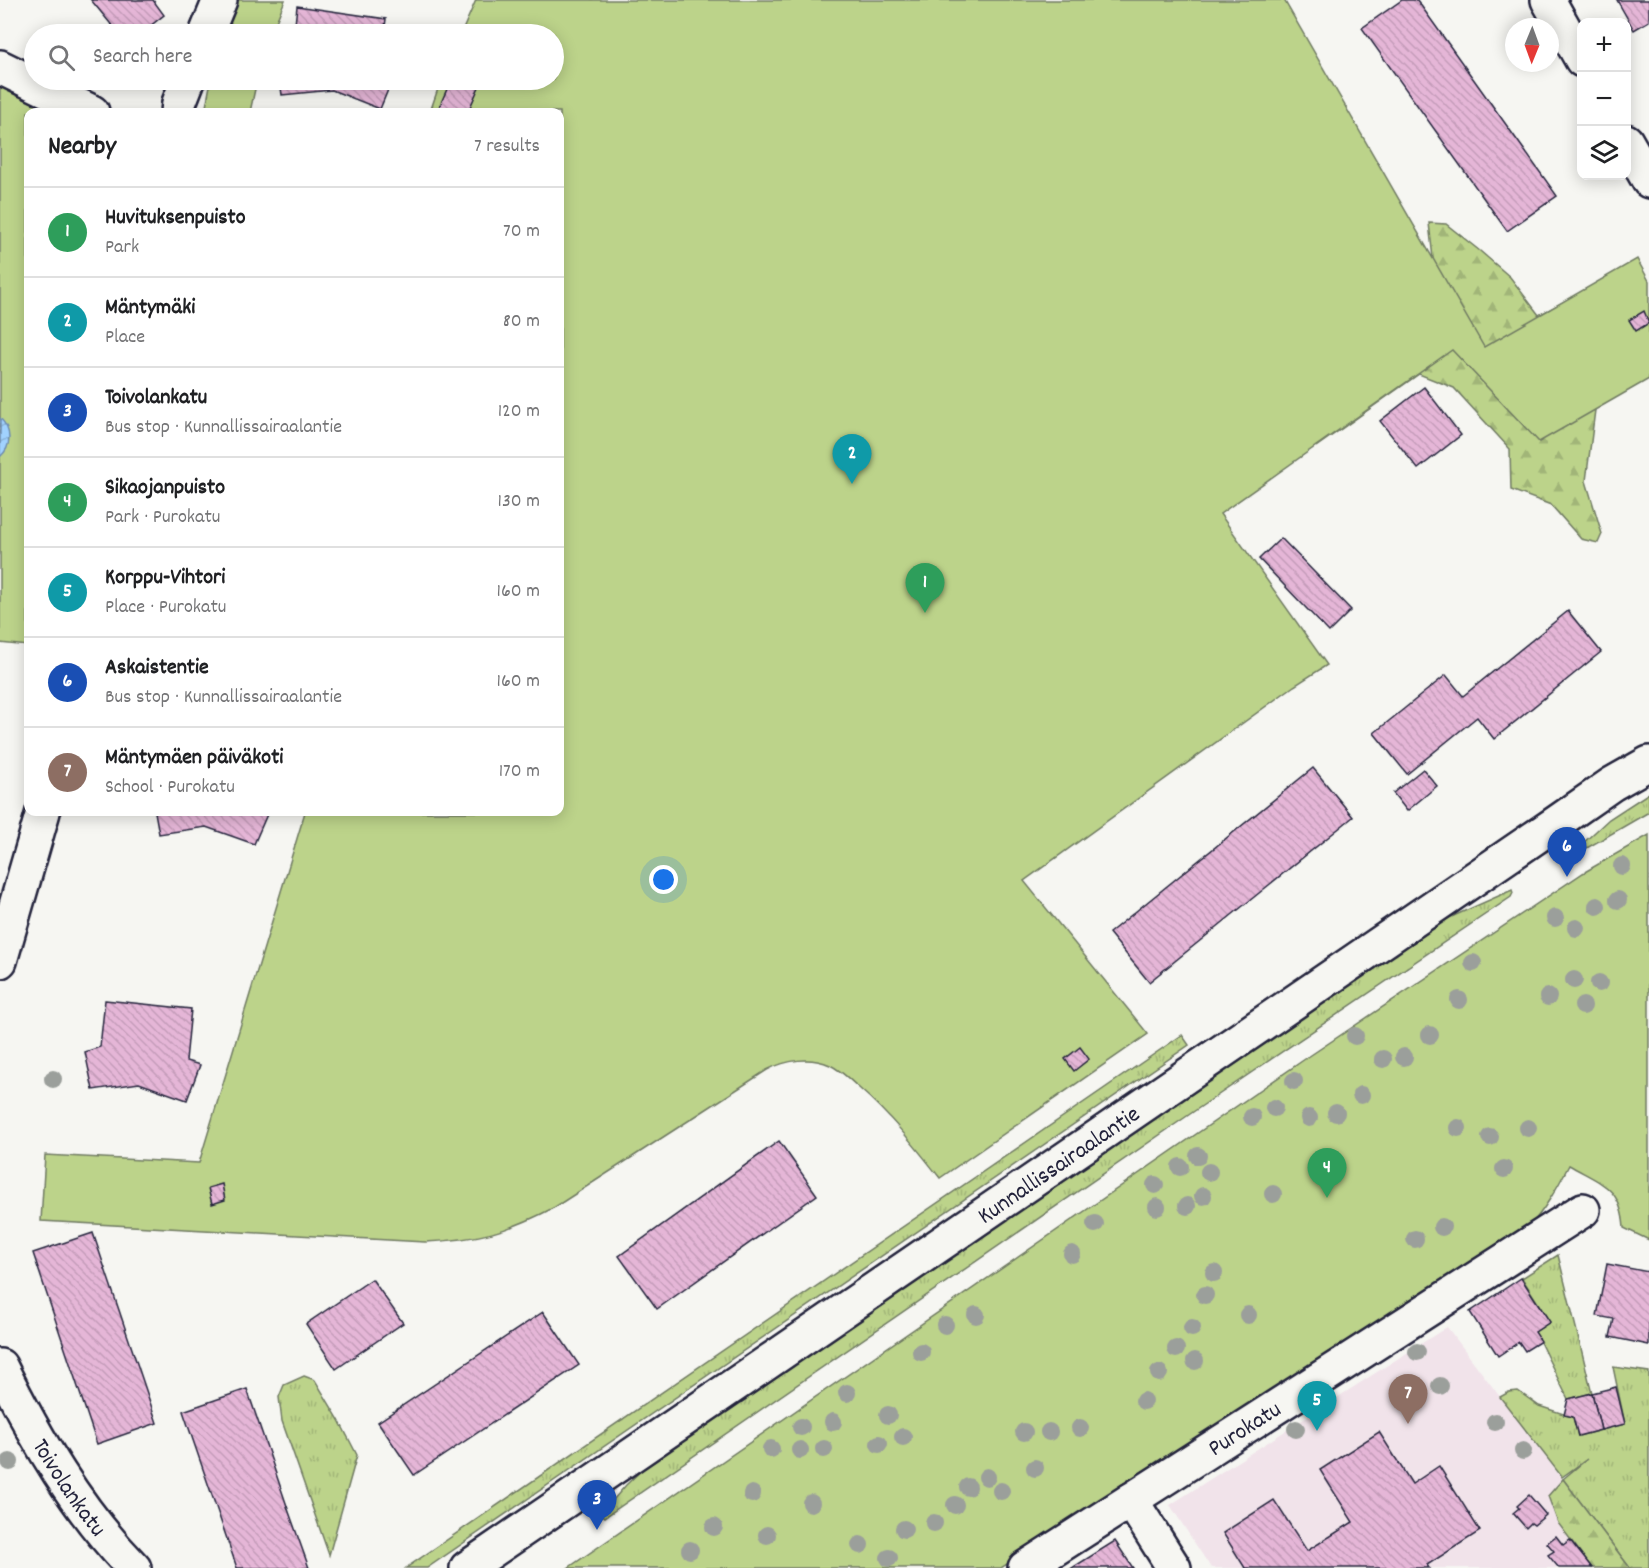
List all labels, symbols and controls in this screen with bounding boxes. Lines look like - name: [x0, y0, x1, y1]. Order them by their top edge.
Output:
- north arrow: [1505, 18, 1559, 72]
- map controls: [1577, 18, 1631, 180]
- button: +: [1577, 18, 1631, 72]
- search box: [24, 24, 564, 90]
- icon: search: [45, 41, 78, 74]
- text: Search here: [93, 42, 192, 73]
- button: −: [1577, 72, 1631, 126]
- button: layers: [1577, 126, 1631, 180]
- text: Nearby: [48, 129, 116, 166]
- text: 7 results: [474, 133, 540, 161]
- text: Huvituksenpuisto: [105, 203, 246, 234]
- text: 1: [65, 218, 70, 246]
- text: 70 m: [503, 218, 540, 246]
- text: Park: [105, 234, 139, 262]
- text: Mäntymäki: [105, 293, 195, 324]
- text: 2: [63, 308, 72, 336]
- text: 80 m: [503, 308, 540, 336]
- text: Place: [105, 324, 145, 352]
- text: Toivolankatu: [105, 383, 207, 414]
- text: 3: [63, 398, 72, 426]
- text: 120 m: [498, 398, 540, 426]
- text: Bus stop · Kunnallissairaalantie: [105, 414, 342, 442]
- pin: 2: [832, 434, 872, 484]
- text: Sikaojanpuisto: [105, 473, 225, 504]
- text: 4: [63, 488, 72, 516]
- text: 130 m: [498, 488, 540, 516]
- text: Park · Purokatu: [105, 504, 220, 532]
- text: Korppu-Vihtori: [105, 563, 225, 594]
- pin: 1: [906, 564, 944, 613]
- text: 5: [63, 578, 72, 606]
- text: 160 m: [497, 578, 540, 606]
- text: Place · Purokatu: [105, 594, 226, 622]
- text: Askaistentie: [105, 653, 209, 684]
- text: 6: [63, 668, 72, 696]
- text: 160 m: [497, 668, 540, 696]
- text: Bus stop · Kunnallissairaalantie: [105, 684, 342, 712]
- text: Mäntymäen päiväkoti: [105, 743, 283, 774]
- text: 7: [64, 758, 71, 786]
- text: 170 m: [499, 758, 540, 786]
- text: School · Purokatu: [105, 774, 235, 802]
- pin: 6: [1548, 828, 1586, 877]
- your location: [649, 865, 678, 894]
- street label: Kunnallissairaalantie: [972, 1099, 1148, 1234]
- pin: 4: [1308, 1148, 1346, 1198]
- pin: 7: [1388, 1374, 1428, 1424]
- pin: 5: [1298, 1382, 1336, 1431]
- street label: Purokatu: [1202, 1394, 1289, 1466]
- street label: Toivolankatu: [22, 1433, 113, 1545]
- pin: 3: [578, 1480, 616, 1530]

